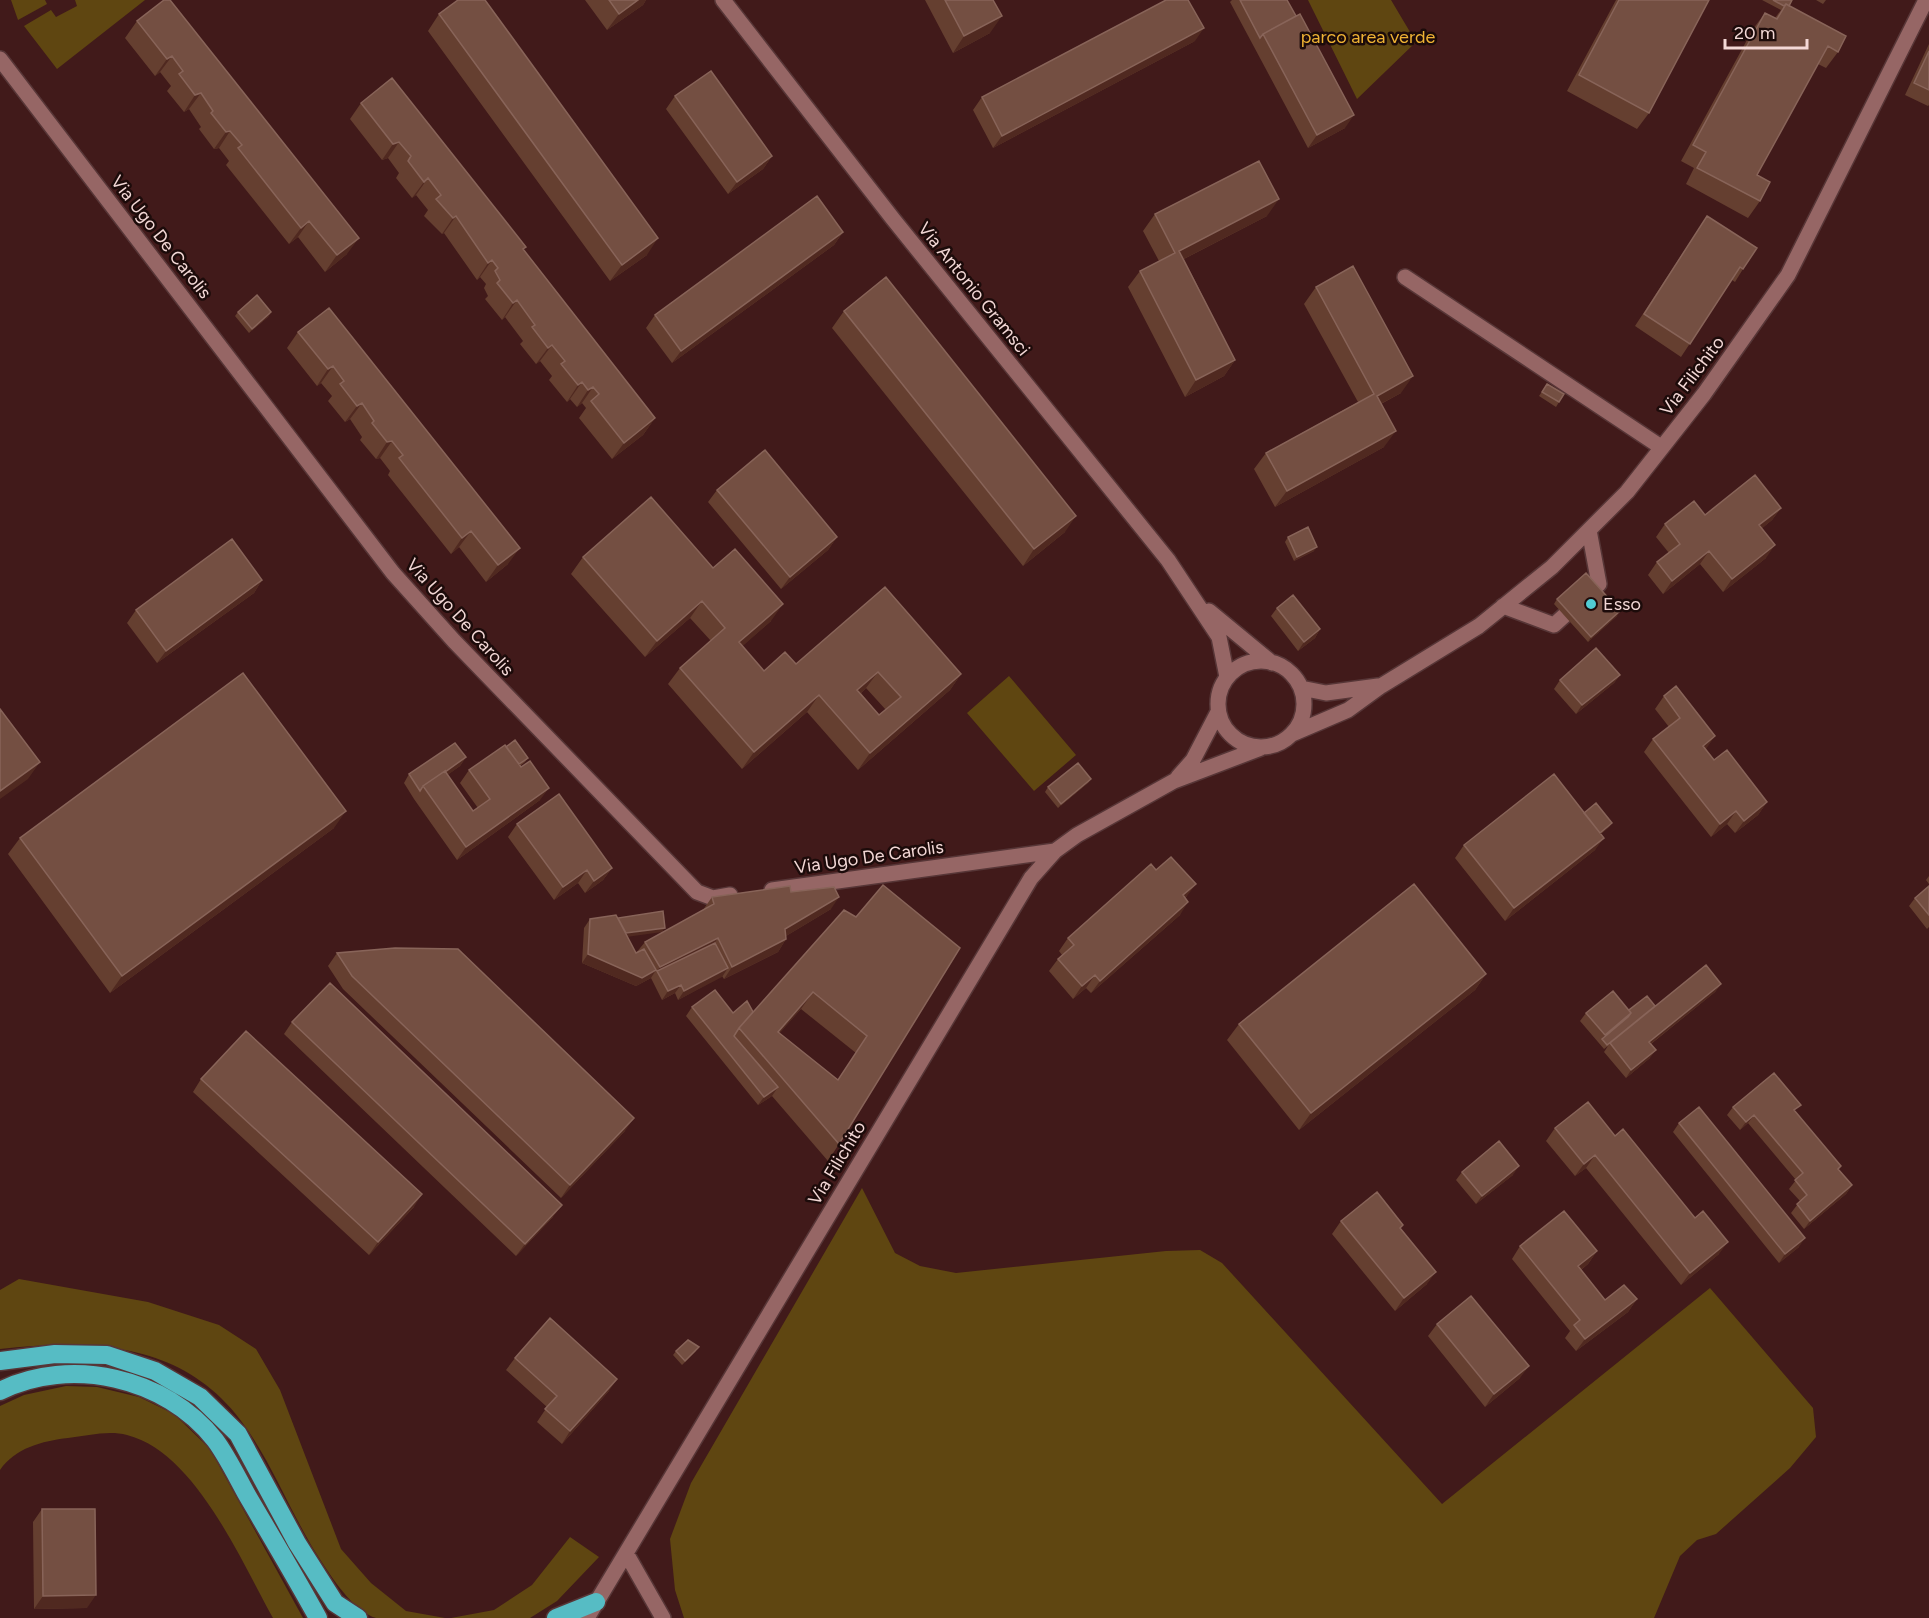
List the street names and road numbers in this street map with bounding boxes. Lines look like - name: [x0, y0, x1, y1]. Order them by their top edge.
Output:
- street label: Via Ugo De Carolis: [106, 171, 216, 303]
- street label: Via Antonio Gramsci: [913, 218, 1035, 360]
- street label: Via Filichito: [1655, 332, 1729, 420]
- street label: Via Ugo De Carolis: [402, 554, 518, 680]
- street label: Via Ugo De Carolis: [793, 836, 945, 878]
- street label: Via Filichito: [803, 1117, 871, 1209]

